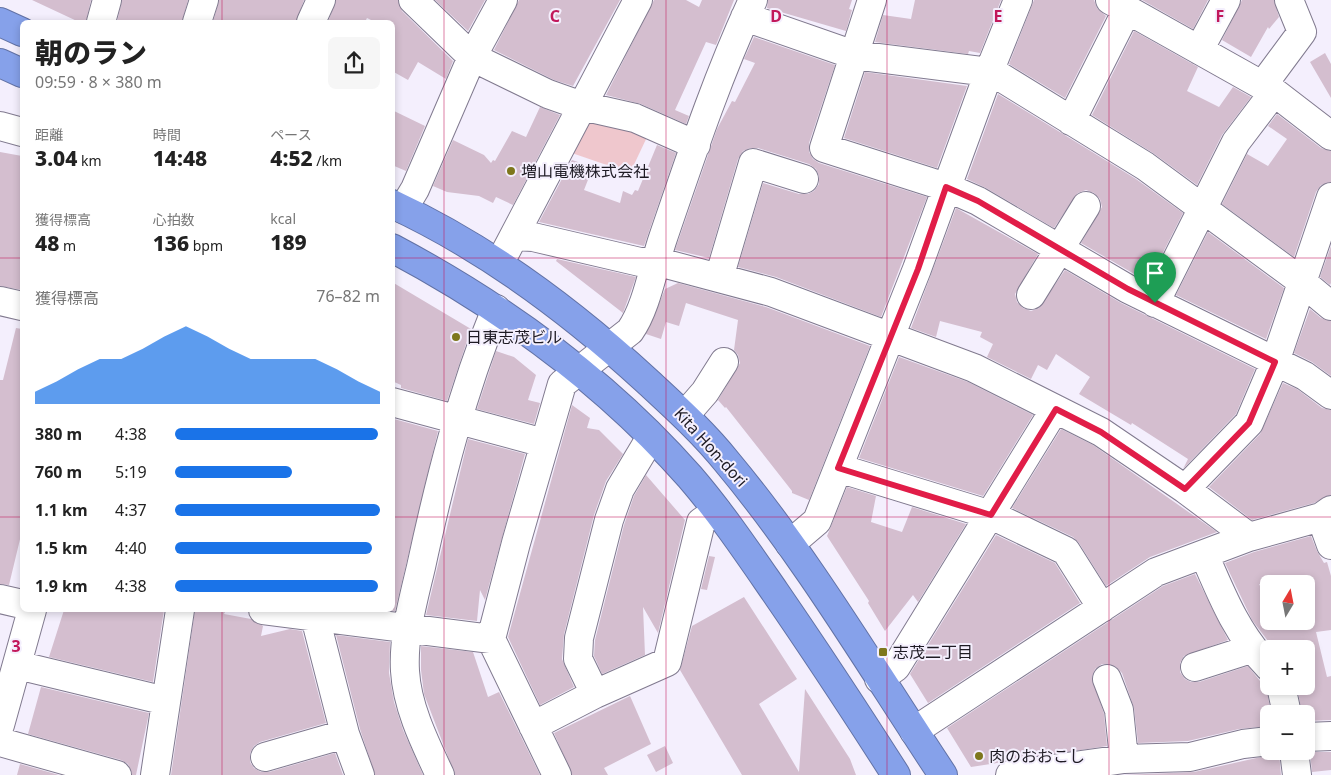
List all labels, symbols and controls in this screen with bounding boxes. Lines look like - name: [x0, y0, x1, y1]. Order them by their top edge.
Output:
- text: C: [550, 5, 560, 27]
- text: D: [770, 5, 782, 27]
- text: E: [994, 5, 1003, 27]
- text: F: [1216, 5, 1224, 27]
- text: 朝のラン: [35, 33, 147, 71]
- button: share: [328, 37, 380, 89]
- text: 09:59 · 8 × 380 m: [35, 71, 162, 93]
- text: 距離: [35, 125, 63, 144]
- text: 時間: [153, 125, 181, 144]
- text: ペース: [270, 125, 312, 144]
- text: 3.04: [35, 144, 77, 172]
- text: 14:48: [153, 144, 207, 172]
- text: 4:52: [270, 144, 313, 172]
- text: km: [77, 151, 102, 170]
- text: /km: [313, 151, 342, 170]
- place label: 増山電機株式会社: [521, 160, 649, 182]
- marker: 増山電機株式会社: [505, 165, 517, 177]
- text: kcal: [270, 209, 296, 228]
- text: 獲得標高: [35, 210, 91, 229]
- text: 心拍数: [153, 210, 195, 229]
- text: 189: [270, 228, 307, 256]
- text: 48: [35, 229, 59, 257]
- text: 136: [153, 229, 189, 257]
- text: m: [59, 236, 76, 255]
- text: bpm: [189, 236, 223, 255]
- pin: [1134, 252, 1176, 303]
- icon: arrive: [1141, 259, 1169, 287]
- text: 76–82 m: [316, 285, 380, 307]
- text: 獲得標高: [35, 287, 99, 309]
- place label: 日東志茂ビル: [466, 326, 562, 348]
- marker: 日東志茂ビル: [450, 331, 462, 343]
- street label: Kita Hon-dori: [669, 403, 753, 491]
- text: 380 m: [35, 423, 82, 445]
- text: 4:38: [115, 423, 147, 445]
- text: 760 m: [35, 461, 82, 483]
- text: 5:19: [115, 461, 147, 483]
- text: 1.1 km: [35, 499, 87, 521]
- text: 4:37: [115, 499, 147, 521]
- text: 1.5 km: [35, 537, 87, 559]
- text: 4:40: [115, 537, 147, 559]
- text: 1.9 km: [35, 575, 87, 597]
- text: 4:38: [115, 575, 147, 597]
- north arrow: [1260, 575, 1315, 630]
- map controls: [1260, 575, 1315, 760]
- text: 3: [11, 635, 21, 657]
- button: +: [1260, 640, 1315, 695]
- place label: 志茂二丁目: [893, 641, 973, 663]
- marker: 志茂二丁目: [877, 646, 889, 658]
- button: −: [1260, 705, 1315, 760]
- place label: 肉のおおこし: [989, 745, 1085, 767]
- marker: 肉のおおこし: [973, 750, 985, 762]

